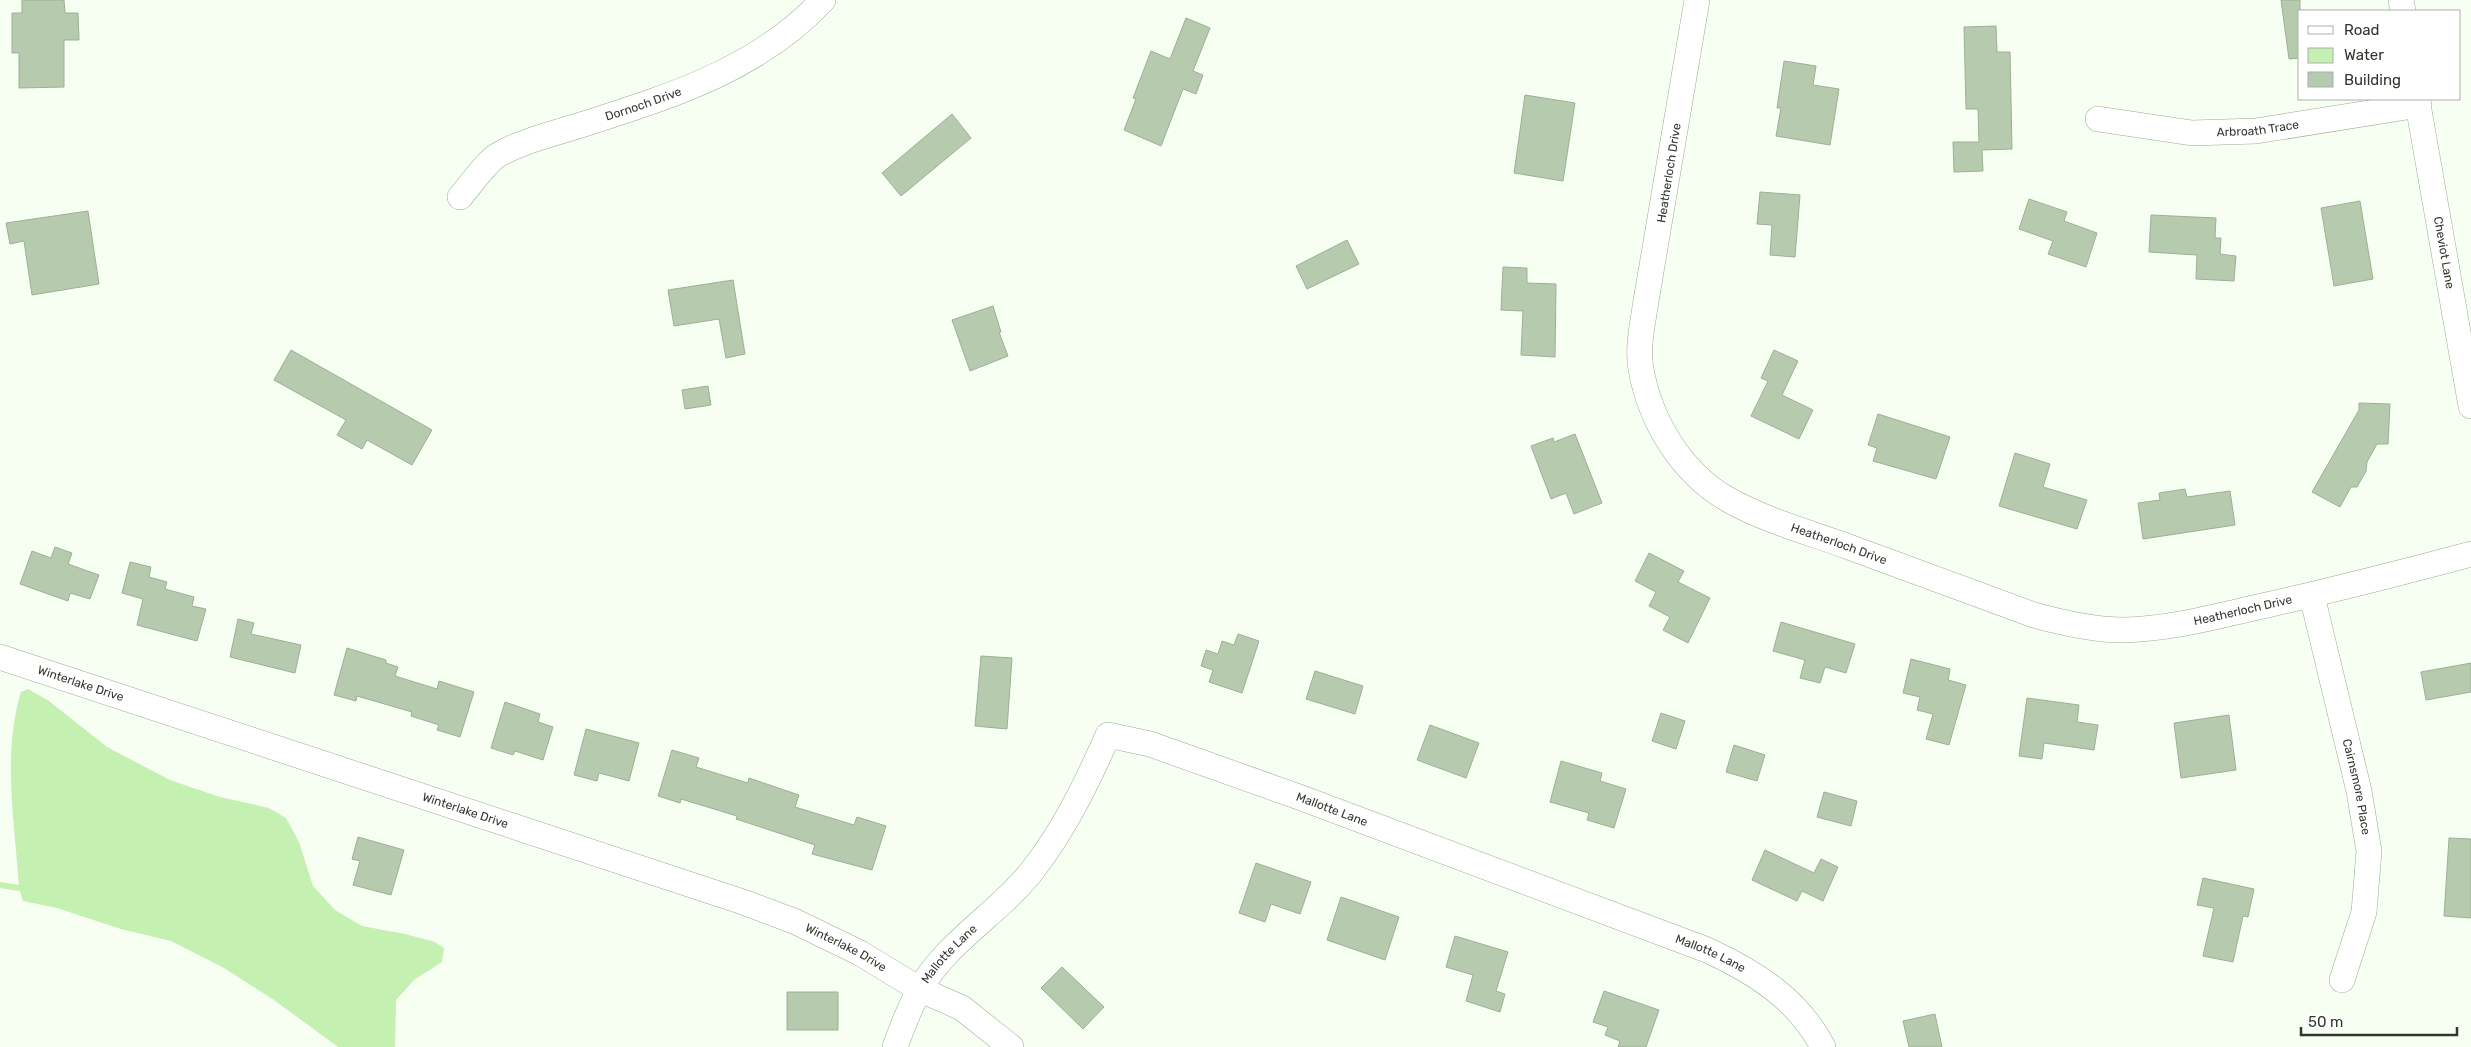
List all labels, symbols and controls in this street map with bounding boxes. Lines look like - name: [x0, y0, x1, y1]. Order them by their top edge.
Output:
- legend: [2298, 10, 2461, 100]
- text: Road: [2344, 21, 2380, 39]
- text: Water: [2344, 46, 2384, 64]
- text: Building: [2344, 71, 2401, 89]
- street label: Dornoch Drive: [603, 84, 684, 124]
- street label: Arbroath Trace: [2216, 117, 2300, 139]
- street label: Heatherloch Drive: [1654, 122, 1684, 224]
- street label: Cheviot Lane: [2431, 215, 2457, 290]
- street label: Heatherloch Drive: [1789, 520, 1889, 568]
- street label: Heatherloch Drive: [2192, 592, 2294, 628]
- street label: Winterlake Drive: [36, 663, 126, 704]
- street label: Cairnsmore Place: [2340, 737, 2373, 836]
- street label: Winterlake Drive: [421, 790, 510, 831]
- street label: Mallotte Lane: [1294, 790, 1370, 829]
- street label: Winterlake Drive: [803, 921, 889, 975]
- street label: Mallotte Lane: [918, 921, 980, 986]
- street label: Mallotte Lane: [1673, 932, 1748, 975]
- scale bar: [2301, 1004, 2457, 1036]
- text: 50 m: [2308, 1013, 2343, 1031]

